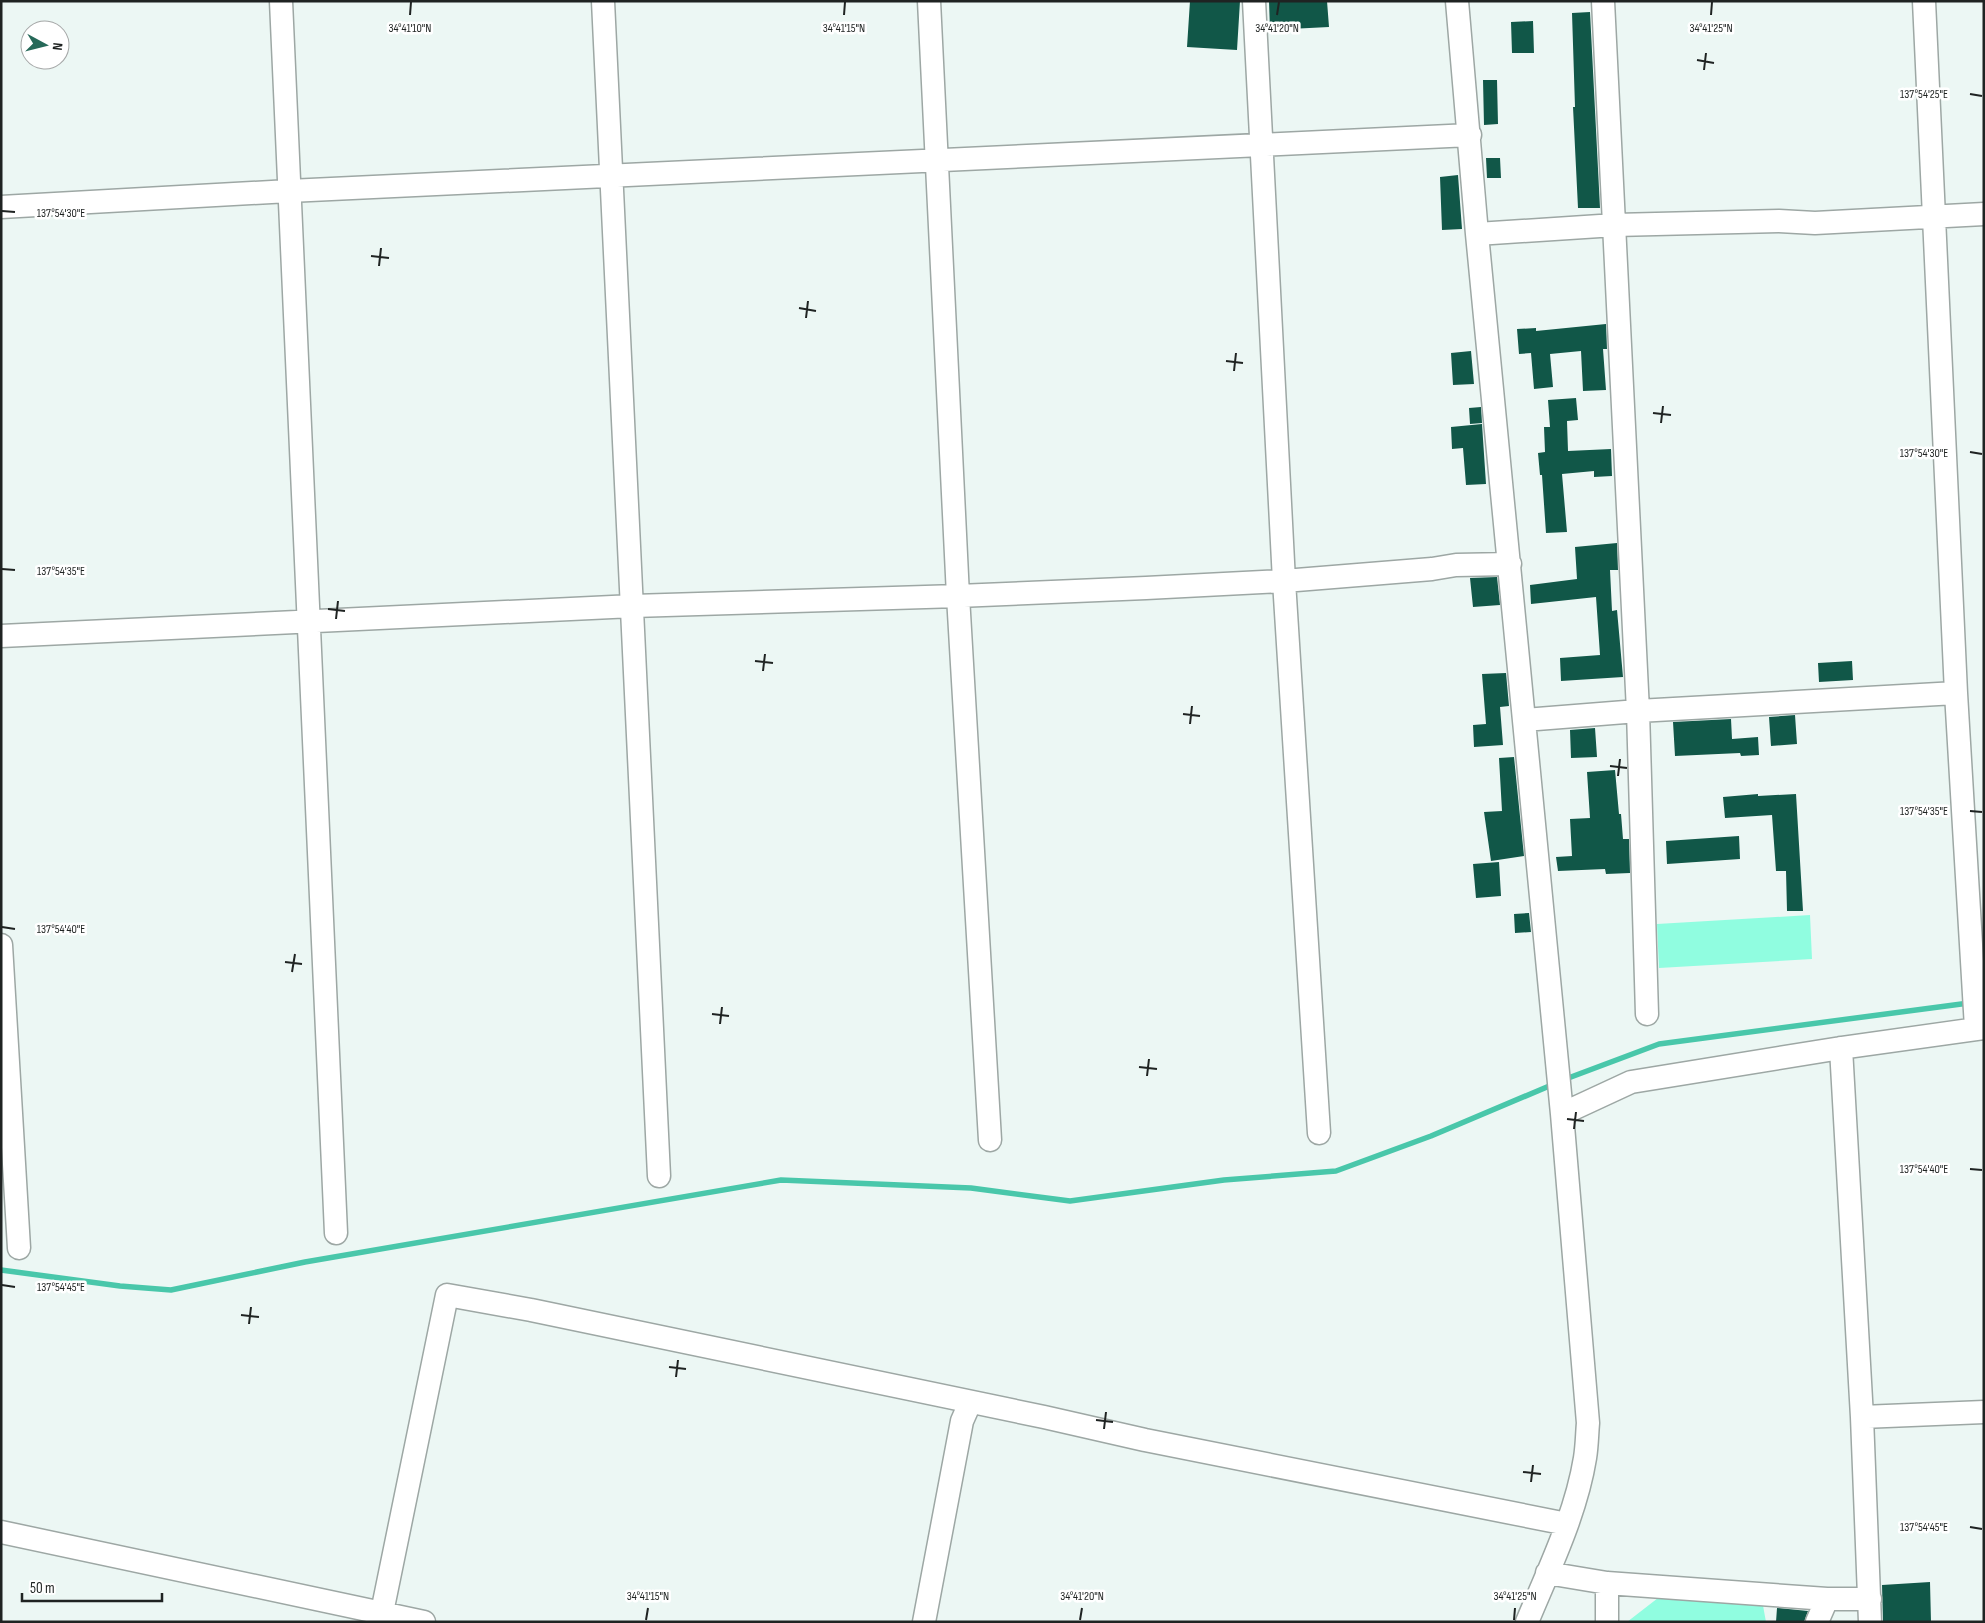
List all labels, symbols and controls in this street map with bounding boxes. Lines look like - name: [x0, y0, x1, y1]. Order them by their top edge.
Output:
- north arrow: [20, 20, 70, 70]
- text: 34°41'10"N: [389, 21, 431, 36]
- text: 34°41'15"N: [823, 21, 865, 36]
- text: 34°41'20"N: [1255, 21, 1299, 36]
- text: 34°41'25"N: [1689, 21, 1733, 36]
- text: N: [49, 42, 66, 51]
- text: 137°54'25"E: [1900, 87, 1948, 102]
- text: 137°54'30"E: [37, 206, 85, 221]
- text: 137°54'30"E: [1900, 446, 1948, 461]
- text: 137°54'35"E: [37, 564, 85, 579]
- text: 137°54'35"E: [1900, 804, 1948, 819]
- text: 137°54'40"E: [37, 922, 85, 937]
- text: 137°54'40"E: [1900, 1162, 1948, 1177]
- text: 137°54'45"E: [37, 1280, 85, 1295]
- text: 137°54'45"E: [1900, 1520, 1948, 1535]
- scale bar: [22, 1570, 162, 1602]
- text: 50 m: [30, 1579, 55, 1598]
- text: 34°41'15"N: [627, 1589, 669, 1604]
- text: 34°41'20"N: [1060, 1589, 1104, 1604]
- text: 34°41'25"N: [1493, 1589, 1537, 1604]

